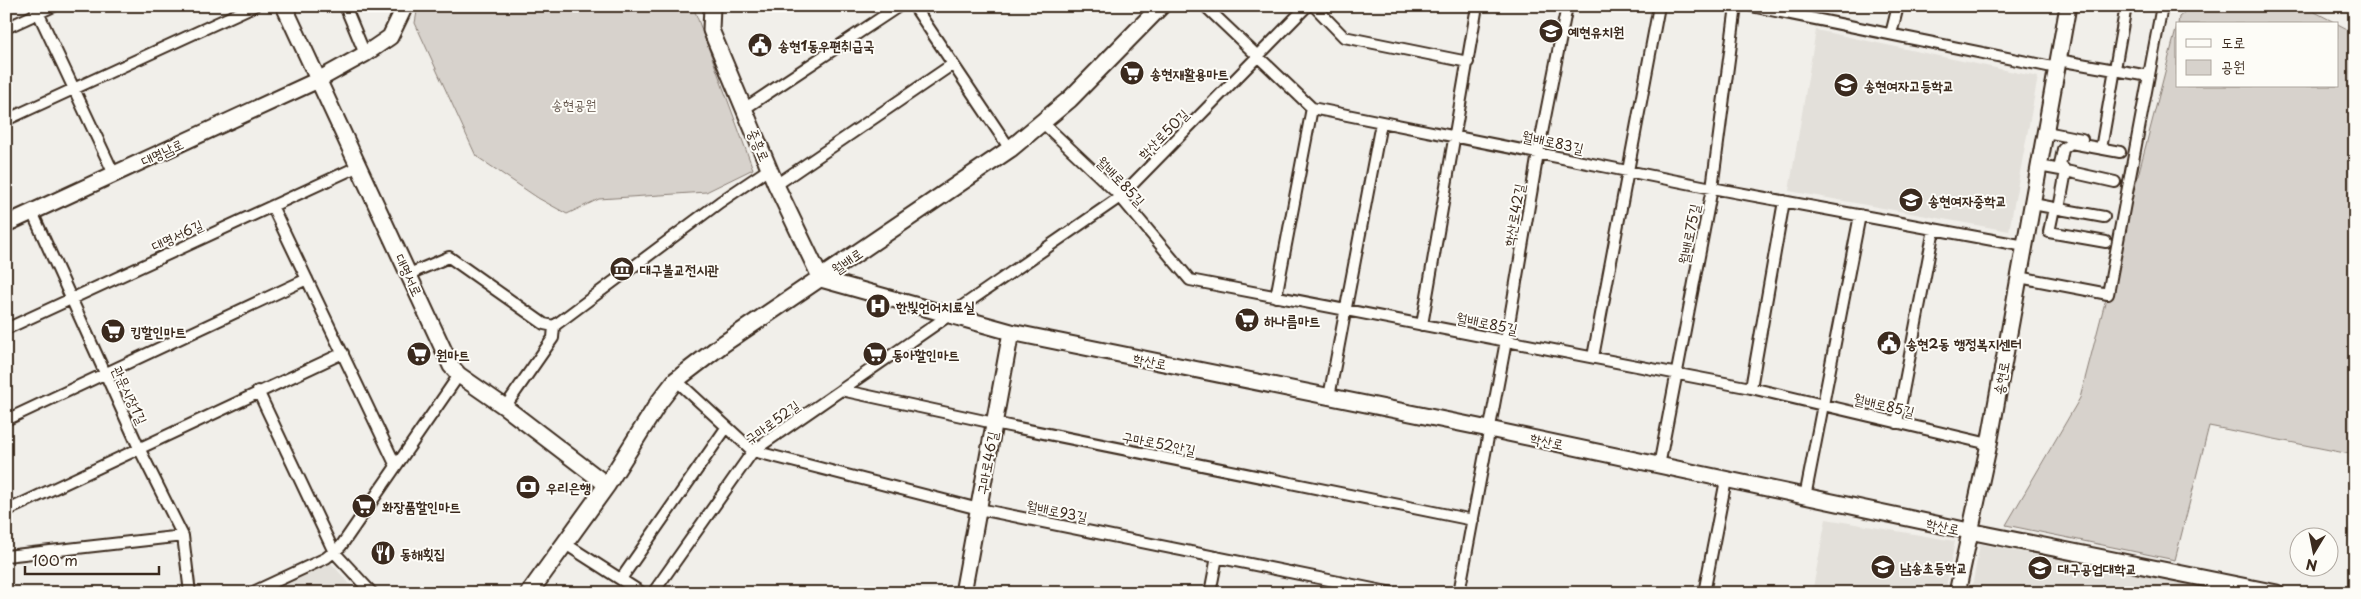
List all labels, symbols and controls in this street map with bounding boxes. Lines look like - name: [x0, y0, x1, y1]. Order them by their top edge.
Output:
- school or university icon: 예현유치원: [1538, 18, 1564, 44]
- place label: 예현유치원: [1568, 21, 1624, 42]
- legend: [2176, 22, 2338, 88]
- text: 도로: [2221, 30, 2245, 53]
- public building icon: 송현1동우편취급국: [747, 32, 773, 58]
- place label: 송현1동우편취급국: [778, 35, 875, 56]
- text: 공원: [2221, 54, 2245, 77]
- supermarket icon: 송현재활용마트: [1119, 60, 1145, 86]
- place label: 송현재활용마트: [1150, 63, 1229, 84]
- school or university icon: 송현여자고등학교: [1833, 72, 1859, 98]
- place label: 송현여자고등학교: [1864, 75, 1954, 96]
- park label: 송현공원: [551, 94, 597, 115]
- street label: 학산로50길: [1133, 103, 1194, 164]
- street label: 중흥로: [743, 125, 775, 165]
- street label: 월배로83길: [1520, 125, 1587, 159]
- street label: 대명남로: [137, 133, 187, 171]
- street label: 월배로85길: [1092, 151, 1151, 211]
- street label: 학산로42길: [1498, 181, 1530, 248]
- school or university icon: 송현여자중학교: [1898, 187, 1924, 213]
- place label: 송현여자중학교: [1928, 190, 2007, 211]
- street label: 월배로75길: [1673, 201, 1705, 266]
- street label: 대명서6길: [148, 214, 207, 256]
- street label: 월배로: [827, 243, 867, 279]
- street label: 대명서로: [390, 250, 428, 300]
- museum icon: 대구불교전시관: [609, 256, 635, 282]
- place label: 대구불교전시관: [639, 259, 720, 280]
- hospital icon: 한빛언어치료실: [865, 293, 891, 319]
- place label: 한빛언어치료실: [895, 296, 976, 317]
- supermarket icon: 하나름마트: [1234, 307, 1260, 333]
- street label: 월배로85길: [1454, 307, 1520, 339]
- place label: 하나름마트: [1264, 310, 1320, 331]
- supermarket icon: 킹할인마트: [100, 318, 126, 344]
- place label: 킹할인마트: [130, 321, 186, 342]
- public building icon: 송현2동 행정복지센터: [1876, 330, 1902, 356]
- place label: 송현2동 행정복지센터: [1906, 333, 2022, 354]
- supermarket icon: 원마트: [406, 341, 432, 367]
- supermarket icon: 동아할인마트: [862, 341, 888, 367]
- place label: 원마트: [436, 344, 470, 365]
- place label: 동아할인마트: [892, 344, 960, 365]
- street label: 학산로: [1131, 347, 1169, 375]
- street label: 송현로: [1988, 360, 2014, 396]
- street label: 관문시장1길: [107, 362, 153, 428]
- street label: 월배로85길: [1851, 388, 1917, 422]
- street label: 구마로52길: [740, 394, 804, 449]
- street label: 구마로52안길: [1120, 426, 1198, 461]
- street label: 학산로: [1528, 427, 1566, 455]
- street label: 구마로46길: [971, 429, 1003, 496]
- bank icon: 우리은행: [515, 474, 541, 500]
- place label: 우리은행: [546, 477, 591, 498]
- supermarket icon: 화장품할인마트: [351, 493, 377, 519]
- street label: 월배로93길: [1025, 495, 1090, 527]
- place label: 화장품할인마트: [382, 496, 461, 517]
- street label: 학산로: [1924, 512, 1962, 540]
- north arrow: [2288, 526, 2338, 576]
- restaurant icon: 동해횟집: [370, 540, 396, 566]
- place label: 동해횟집: [400, 543, 445, 564]
- scale bar: [25, 544, 159, 576]
- text: 100 m: [32, 548, 78, 571]
- school or university icon: 남송초등학교: [1870, 554, 1896, 580]
- text: N: [2304, 554, 2319, 577]
- school or university icon: 대구공업대학교: [2027, 555, 2053, 581]
- place label: 남송초등학교: [1900, 557, 1968, 578]
- place label: 대구공업대학교: [2057, 558, 2137, 579]

